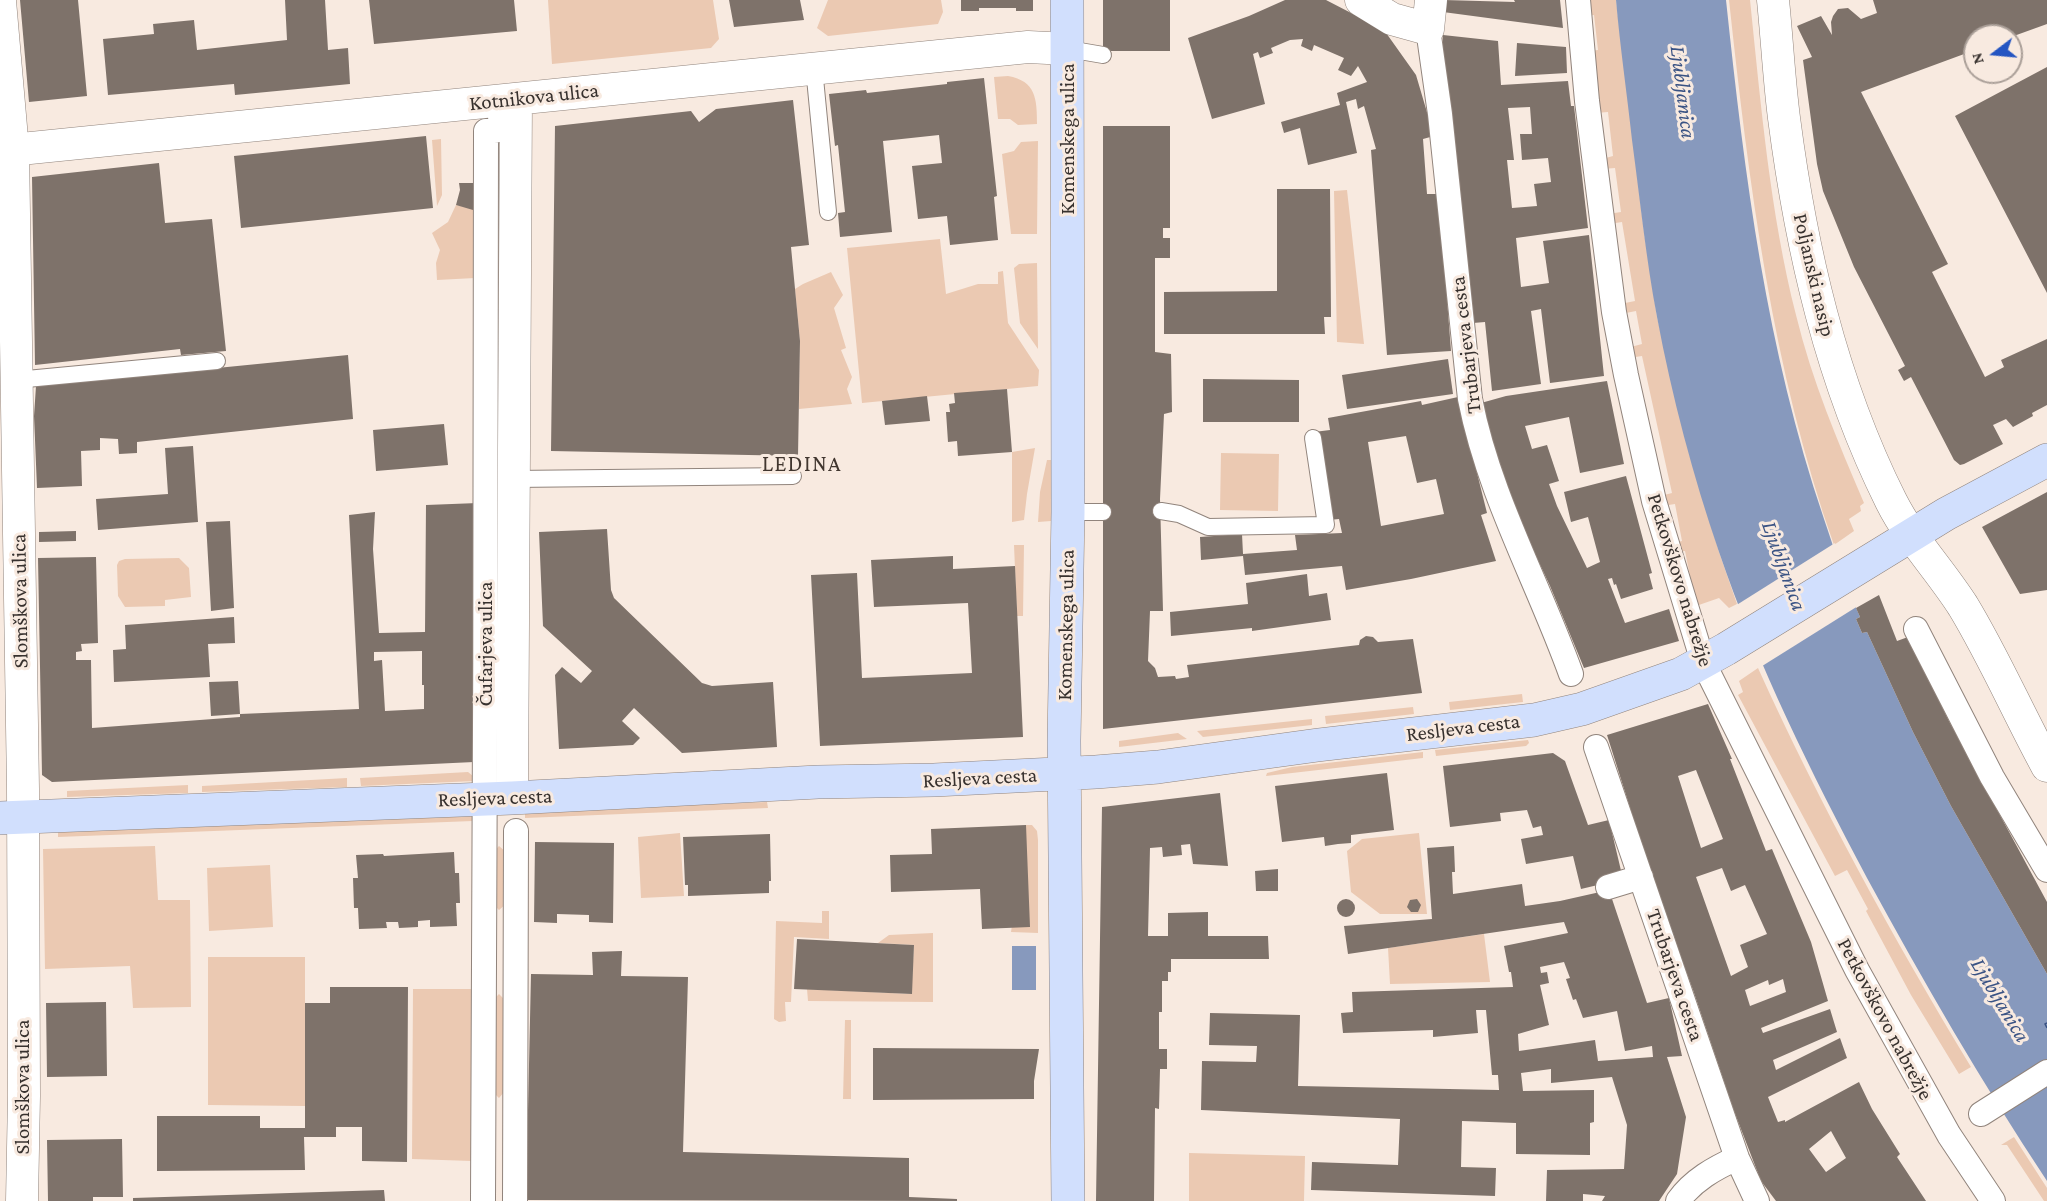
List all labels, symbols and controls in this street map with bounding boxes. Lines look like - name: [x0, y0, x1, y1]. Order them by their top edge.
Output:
- north arrow: [1963, 24, 2023, 84]
- water label: Ljubljanica: [1664, 44, 1702, 140]
- text: N: [1967, 51, 1987, 66]
- street label: Komenskega ulica: [1055, 63, 1081, 215]
- street label: Kotnikova ulica: [468, 78, 600, 116]
- street label: Poljanski nasip: [1788, 211, 1840, 339]
- street label: Trubarjeva cesta: [1445, 275, 1487, 415]
- district label: LEDINA: [762, 451, 842, 477]
- street label: Petkovškovo nabrežje: [1642, 490, 1718, 670]
- water label: Ljubljanica: [1756, 518, 1812, 614]
- street label: Slomškova ulica: [6, 533, 34, 669]
- street label: Komenskega ulica: [1052, 549, 1080, 701]
- street label: Čufarjeva ulica: [473, 582, 499, 706]
- street label: Resljeva cesta: [1405, 709, 1521, 747]
- street label: Resljeva cesta: [922, 762, 1038, 794]
- street label: Resljeva cesta: [437, 783, 553, 813]
- street label: Trubarjeva cesta: [1641, 906, 1709, 1044]
- street label: Petkovškovo nabrežje: [1832, 934, 1938, 1104]
- water label: Ljubljanica: [1965, 953, 2035, 1047]
- street label: Slomškova ulica: [10, 1020, 36, 1154]

